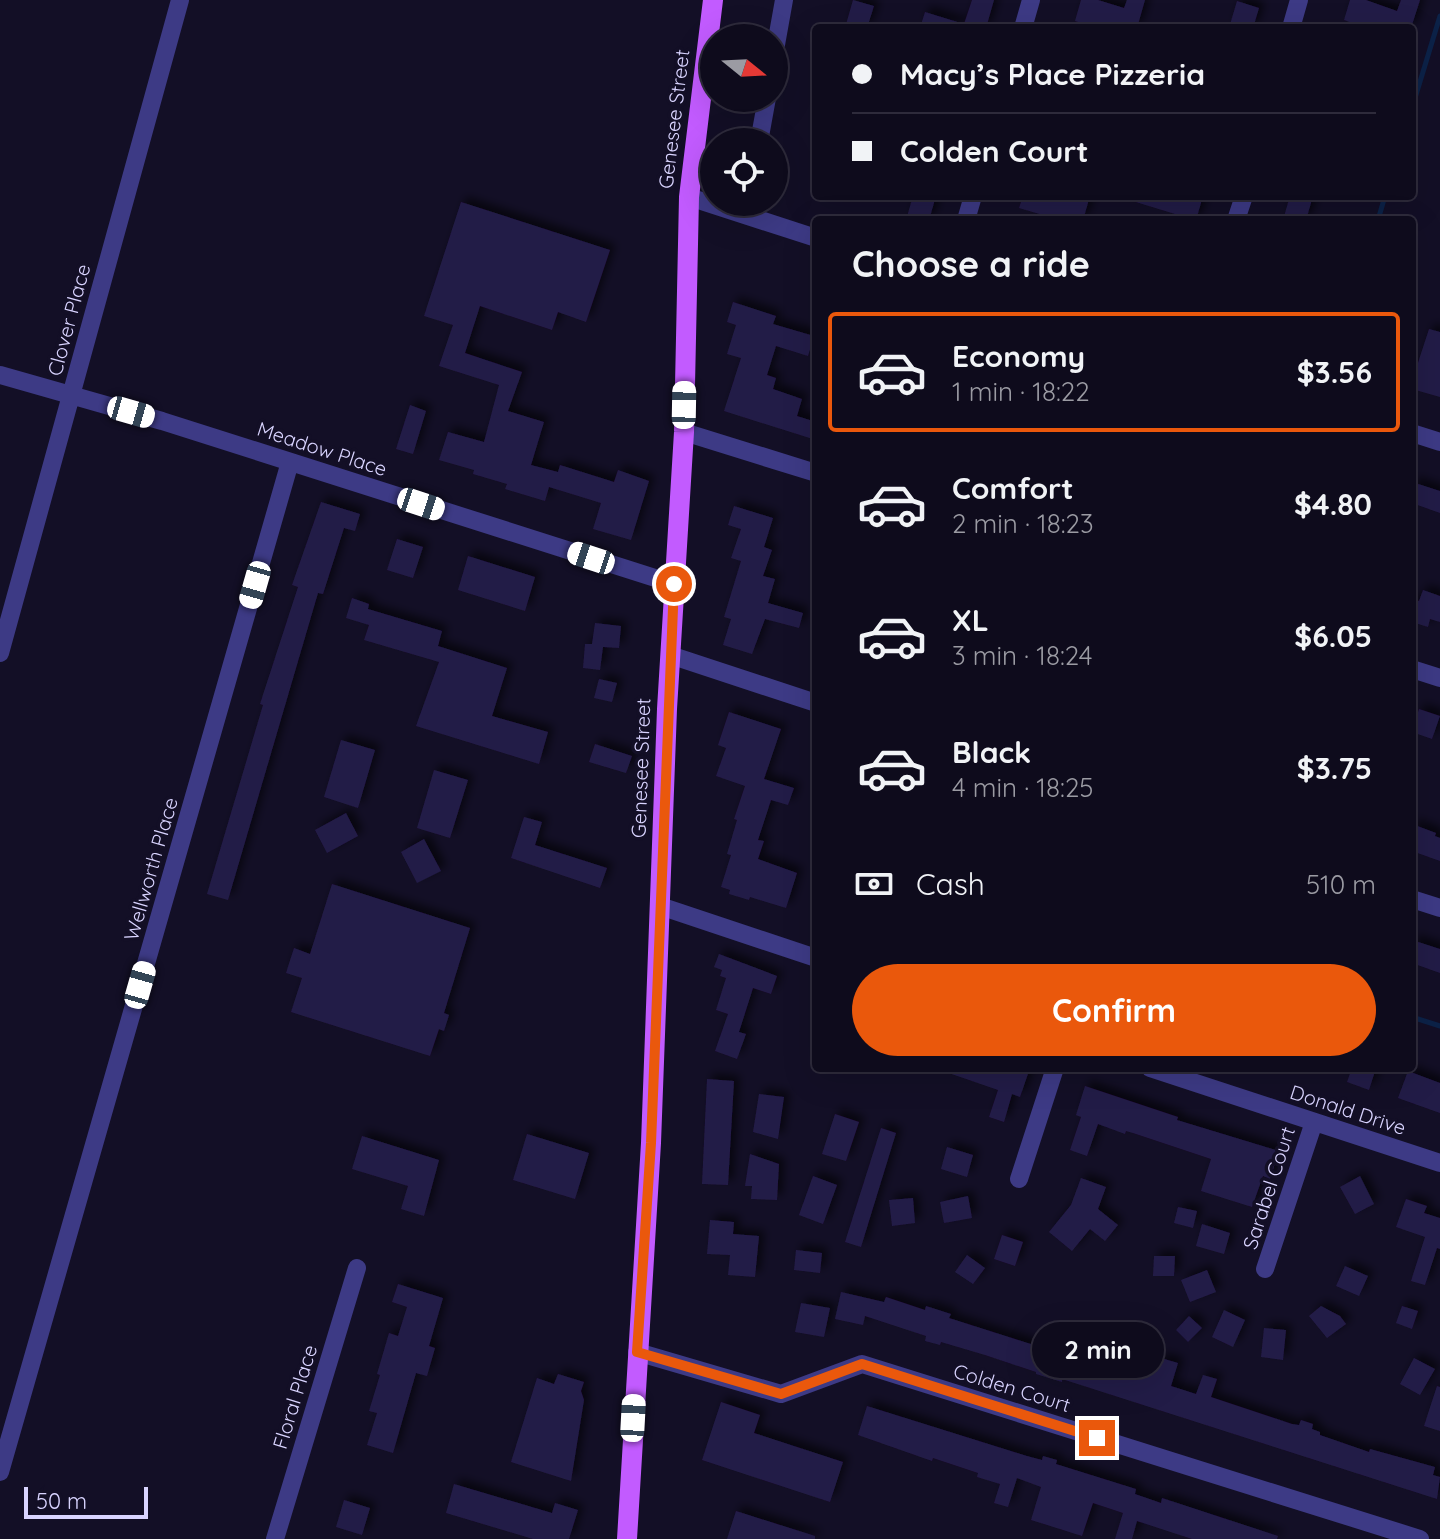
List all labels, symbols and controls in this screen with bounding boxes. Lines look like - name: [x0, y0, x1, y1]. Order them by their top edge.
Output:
- north arrow: [700, 24, 788, 112]
- map controls: [700, 24, 788, 216]
- street label: Genesee Street: [653, 48, 694, 190]
- text: Macy’s Place Pizzeria: [900, 55, 1205, 93]
- button: locate: [700, 128, 788, 216]
- text: Colden Court: [900, 132, 1089, 170]
- text: Choose a ride: [852, 241, 1090, 286]
- street label: Clover Place: [42, 261, 95, 378]
- icon: car: [856, 336, 928, 408]
- text: Economy: [952, 337, 1085, 375]
- text: $3.56: [1297, 353, 1372, 391]
- text: 1 min · 18:22: [952, 375, 1090, 408]
- car: [672, 381, 696, 429]
- car: [105, 394, 157, 430]
- street label: Meadow Place: [254, 416, 390, 481]
- icon: car: [856, 468, 928, 540]
- text: Comfort: [952, 469, 1073, 507]
- car: [394, 485, 448, 523]
- text: $4.80: [1294, 485, 1372, 523]
- text: 2 min · 18:23: [952, 507, 1094, 540]
- car: [564, 539, 618, 577]
- car: [237, 559, 273, 611]
- route start: [656, 566, 692, 602]
- icon: car: [856, 600, 928, 672]
- text: XL: [952, 601, 989, 639]
- text: $6.05: [1294, 617, 1372, 655]
- text: 3 min · 18:24: [952, 639, 1093, 672]
- street label: Genesee Street: [626, 697, 655, 838]
- icon: car: [856, 732, 928, 804]
- text: Black: [952, 733, 1031, 771]
- text: $3.75: [1297, 749, 1372, 787]
- text: 4 min · 18:25: [952, 771, 1093, 804]
- street label: Wellworth Place: [118, 794, 183, 943]
- icon: cash: [852, 862, 896, 906]
- text: Cash: [916, 865, 985, 903]
- text: 510 m: [1306, 868, 1376, 901]
- car: [122, 959, 158, 1011]
- button: Confirm: [852, 964, 1376, 1056]
- street label: Donald Drive: [1287, 1079, 1409, 1140]
- street label: Sarabel Court: [1237, 1123, 1300, 1252]
- callout: 2 min: [1031, 1322, 1163, 1378]
- text: 2 min: [1064, 1333, 1132, 1366]
- street label: Floral Place: [267, 1342, 322, 1452]
- street label: Colden Court: [951, 1358, 1074, 1417]
- car: [620, 1393, 646, 1443]
- route end: [1079, 1420, 1115, 1456]
- scale bar: [24, 1483, 148, 1519]
- text: 50 m: [36, 1487, 87, 1515]

